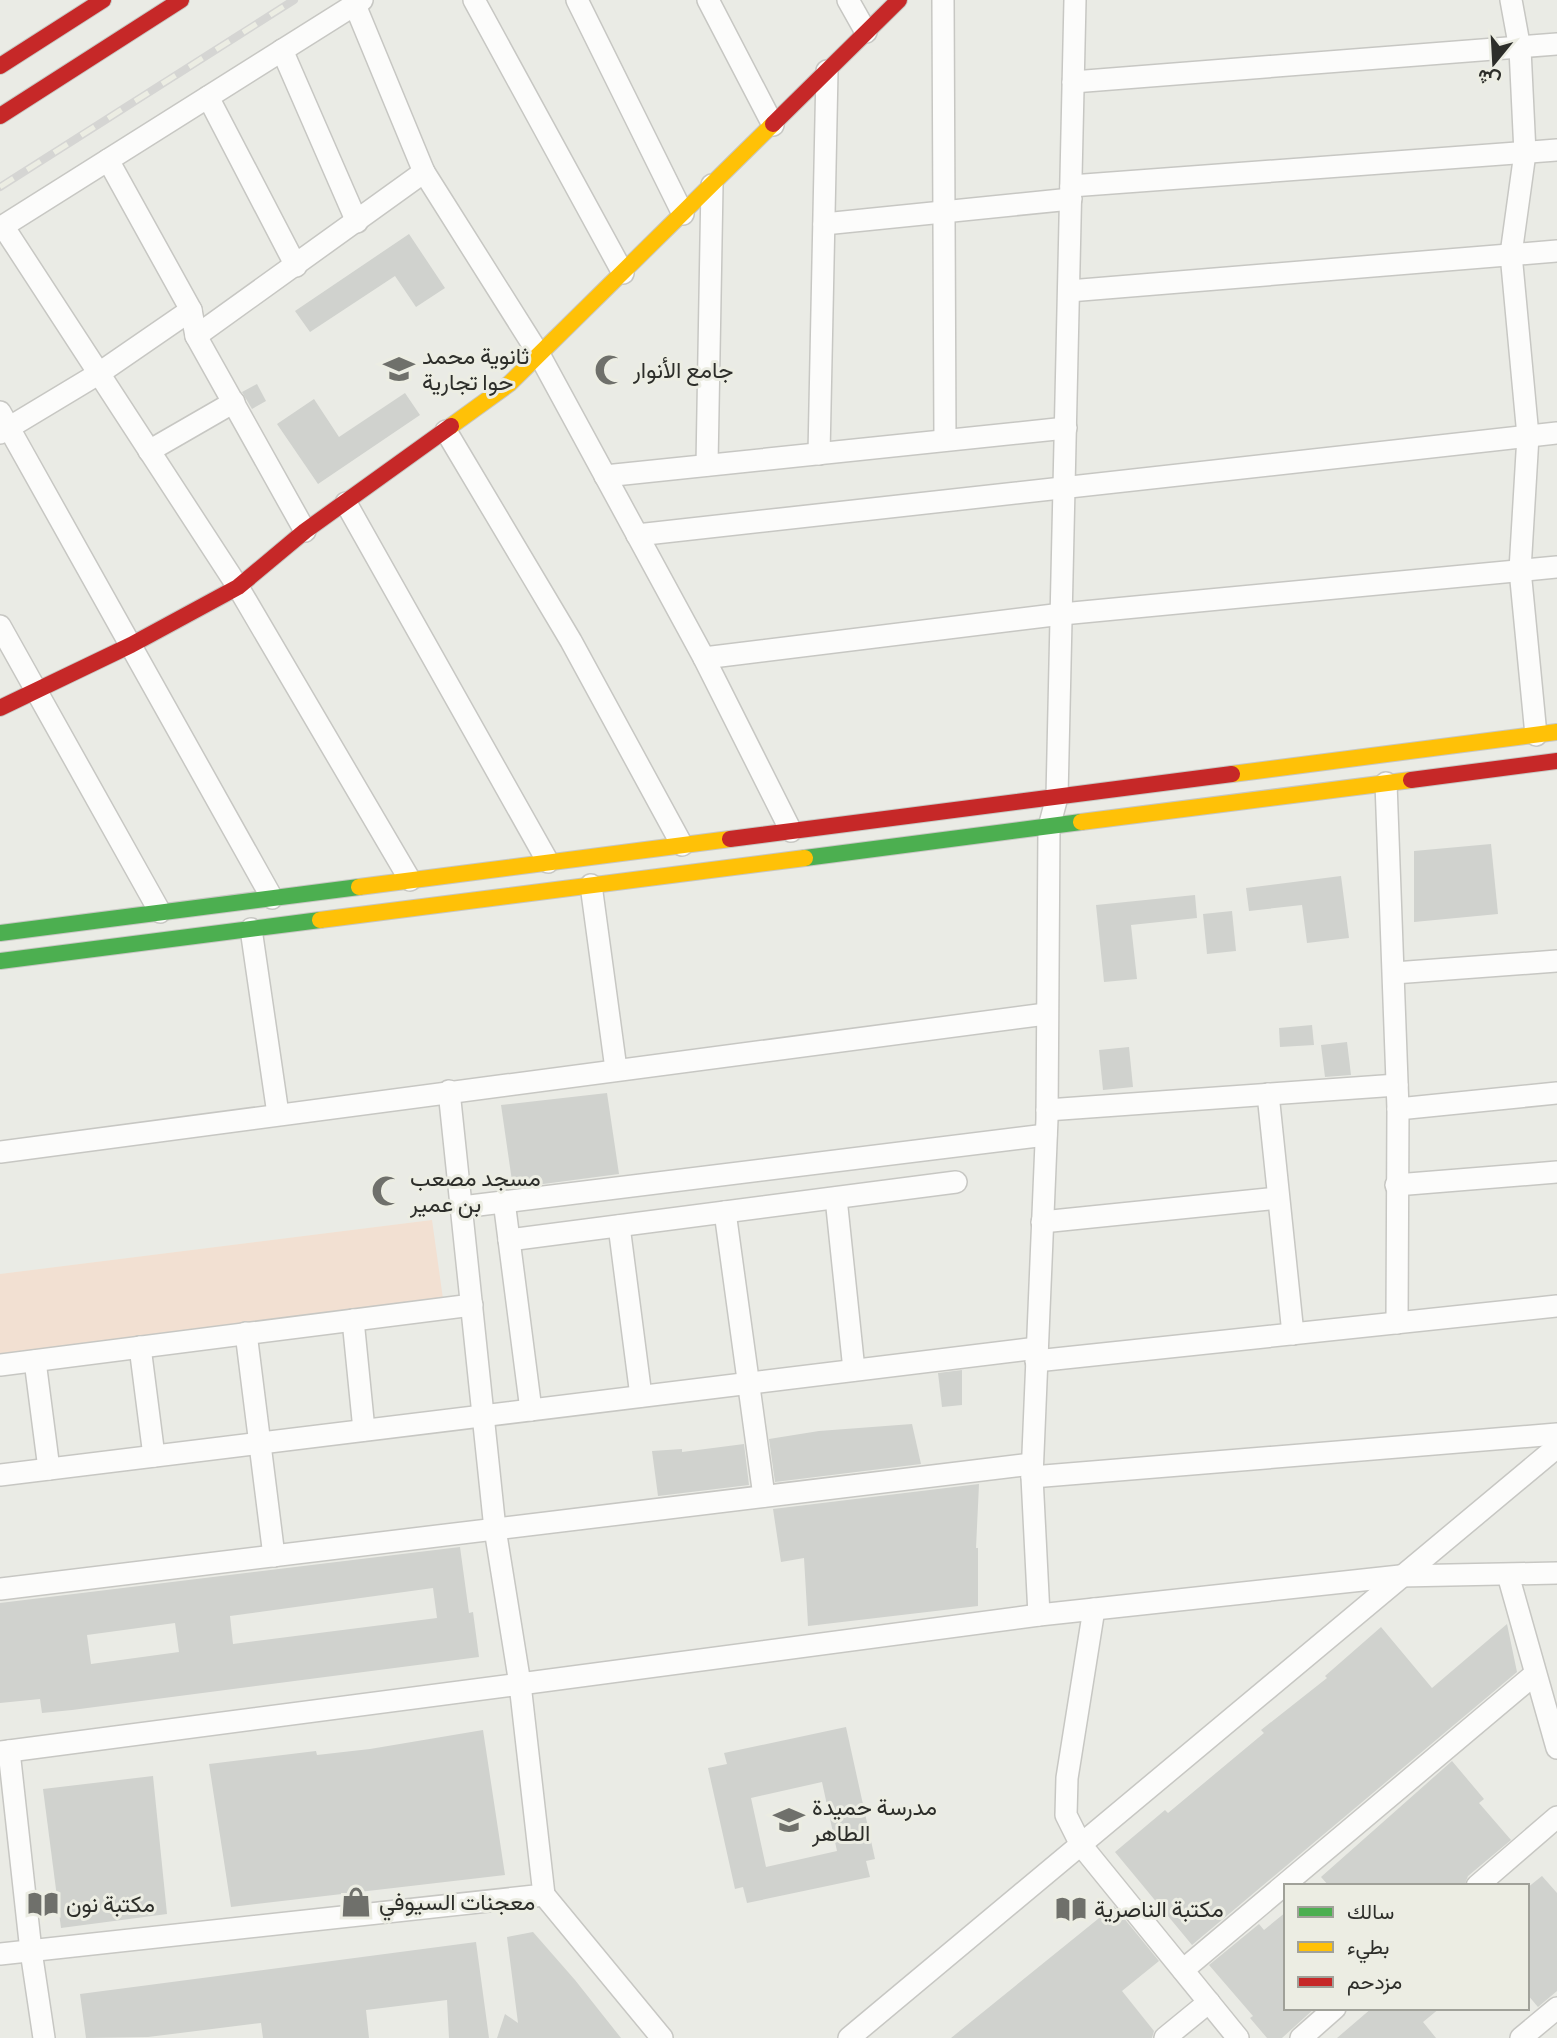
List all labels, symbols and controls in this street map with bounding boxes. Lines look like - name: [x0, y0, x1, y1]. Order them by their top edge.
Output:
- north arrow: [1459, 28, 1529, 98]
- text: ش: [1473, 63, 1504, 97]
- place label: ثانوية محمد حوا تجارية: [422, 337, 529, 397]
- place label: جامع الأنوار: [632, 351, 734, 386]
- school or university icon: ثانوية محمد حوا تجارية: [382, 352, 416, 386]
- mosque icon: جامع الأنوار: [593, 353, 627, 387]
- place label: مسجد مصعب بن عمير: [409, 1159, 541, 1219]
- mosque icon: مسجد مصعب بن عمير: [370, 1174, 404, 1208]
- place label: مدرسة حميدة الطاهر: [811, 1788, 937, 1848]
- school or university icon: مدرسة حميدة الطاهر: [772, 1803, 806, 1837]
- place label: معجنات السيوفي: [379, 1883, 535, 1921]
- legend: [1284, 1884, 1529, 2010]
- place label: مكتبة نون: [66, 1885, 155, 1919]
- shop icon: معجنات السيوفي: [339, 1885, 373, 1919]
- library icon: مكتبة نون: [26, 1887, 60, 1921]
- place label: مكتبة الناصرية: [1094, 1890, 1224, 1924]
- library icon: مكتبة الناصرية: [1054, 1892, 1088, 1926]
- text: سالك: [1347, 1894, 1394, 1925]
- text: بطيء: [1347, 1929, 1390, 1964]
- text: مزدحم: [1347, 1964, 1402, 1996]

